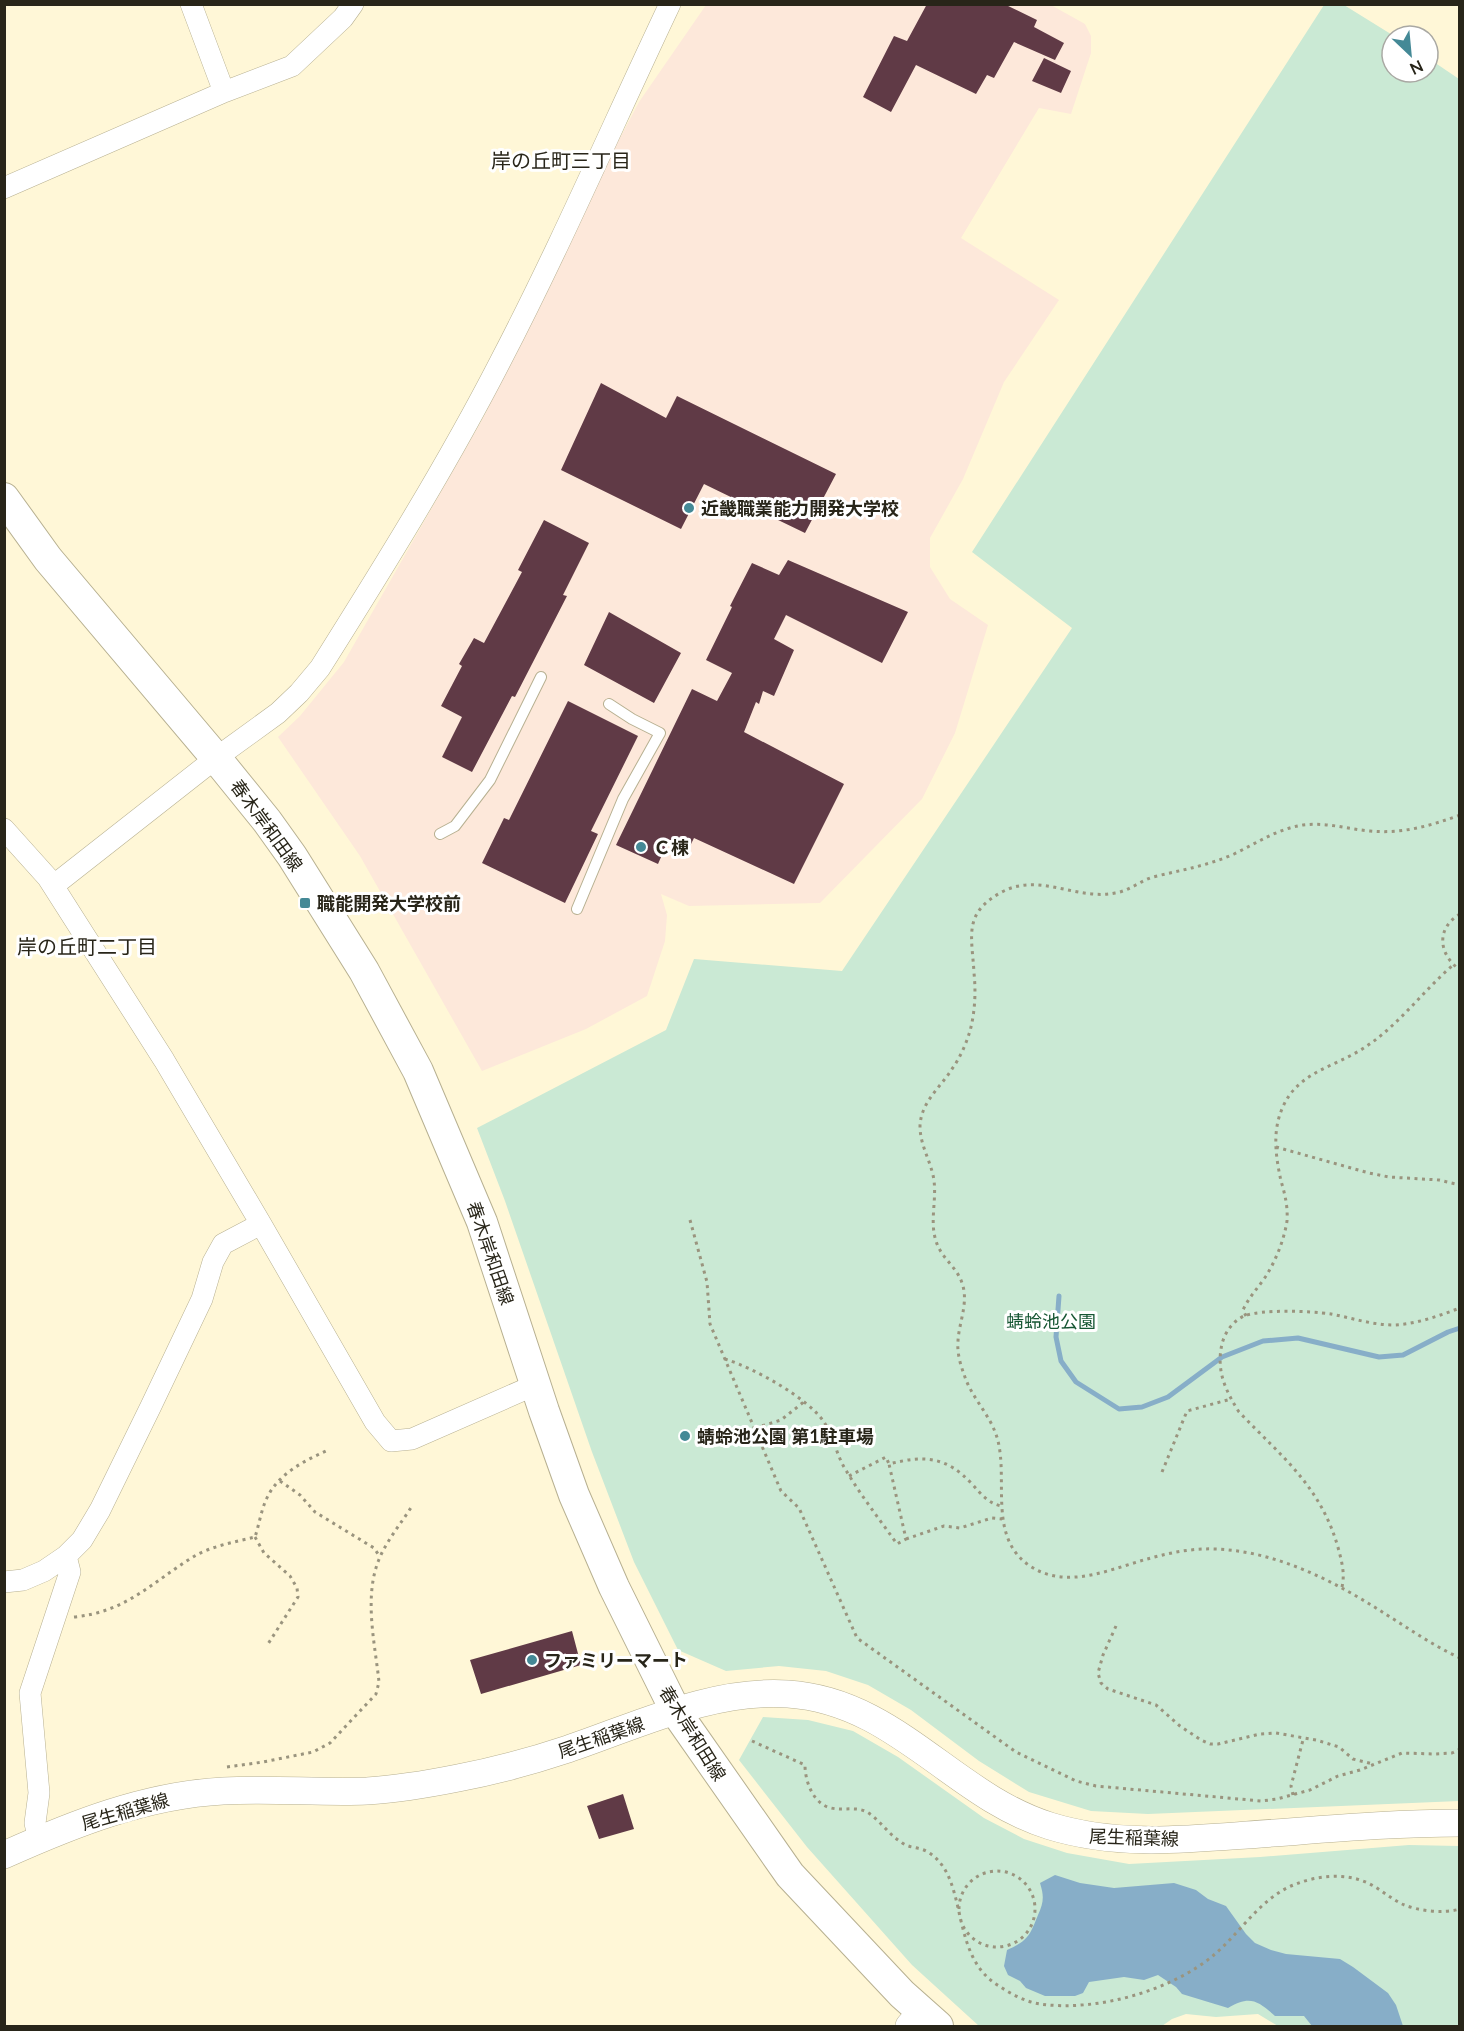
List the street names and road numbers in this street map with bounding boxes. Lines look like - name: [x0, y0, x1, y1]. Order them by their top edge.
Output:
- street label: 春木岸和田線: [226, 775, 308, 875]
- street label: 春木岸和田線: [463, 1198, 519, 1308]
- street label: 春木岸和田線: [655, 1681, 731, 1785]
- street label: 尾生稲葉線: [555, 1712, 647, 1762]
- street label: 尾生稲葉線: [79, 1788, 171, 1834]
- street label: 尾生稲葉線: [1089, 1824, 1179, 1850]

